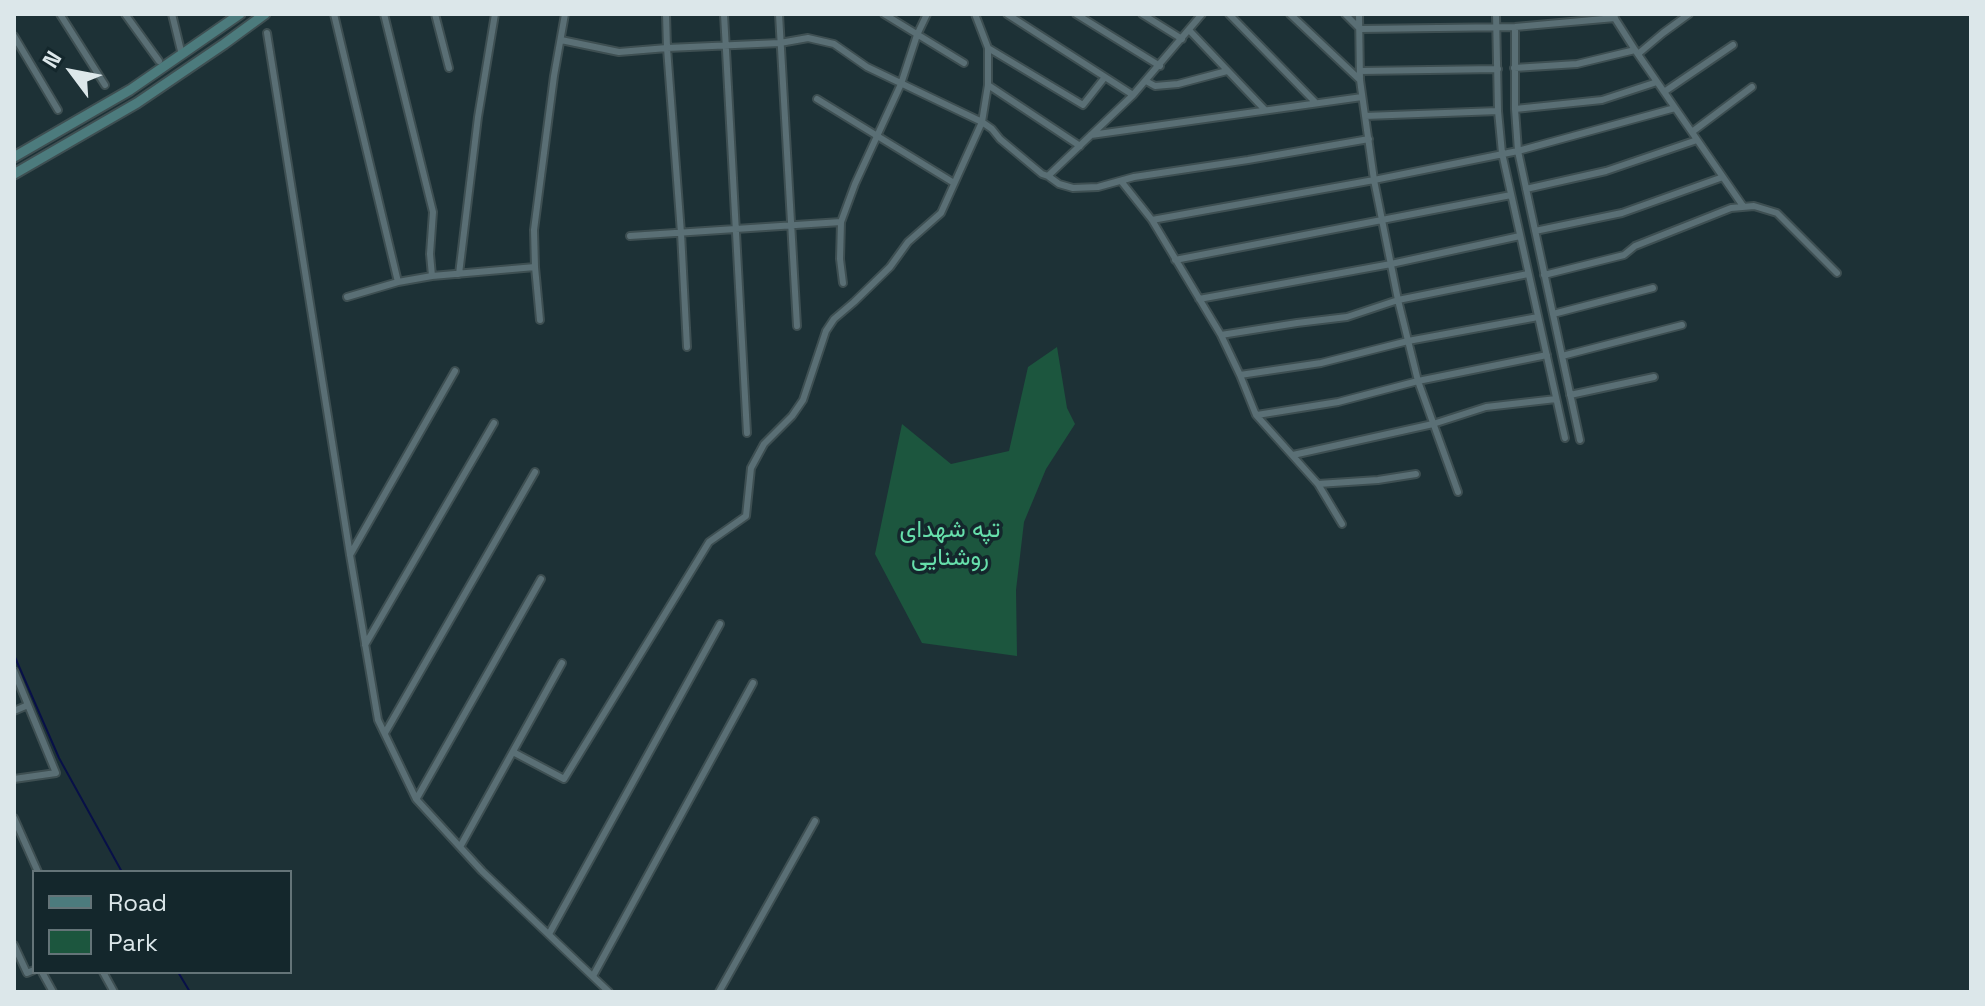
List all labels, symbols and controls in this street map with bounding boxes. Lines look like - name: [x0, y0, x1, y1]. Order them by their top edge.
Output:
- north arrow: [32, 32, 112, 112]
- text: N: [36, 46, 67, 73]
- park label: تپه شهدای روشنایی: [900, 516, 1000, 572]
- legend: [32, 870, 292, 974]
- text: Road: [108, 887, 167, 918]
- text: Park: [108, 927, 158, 958]

